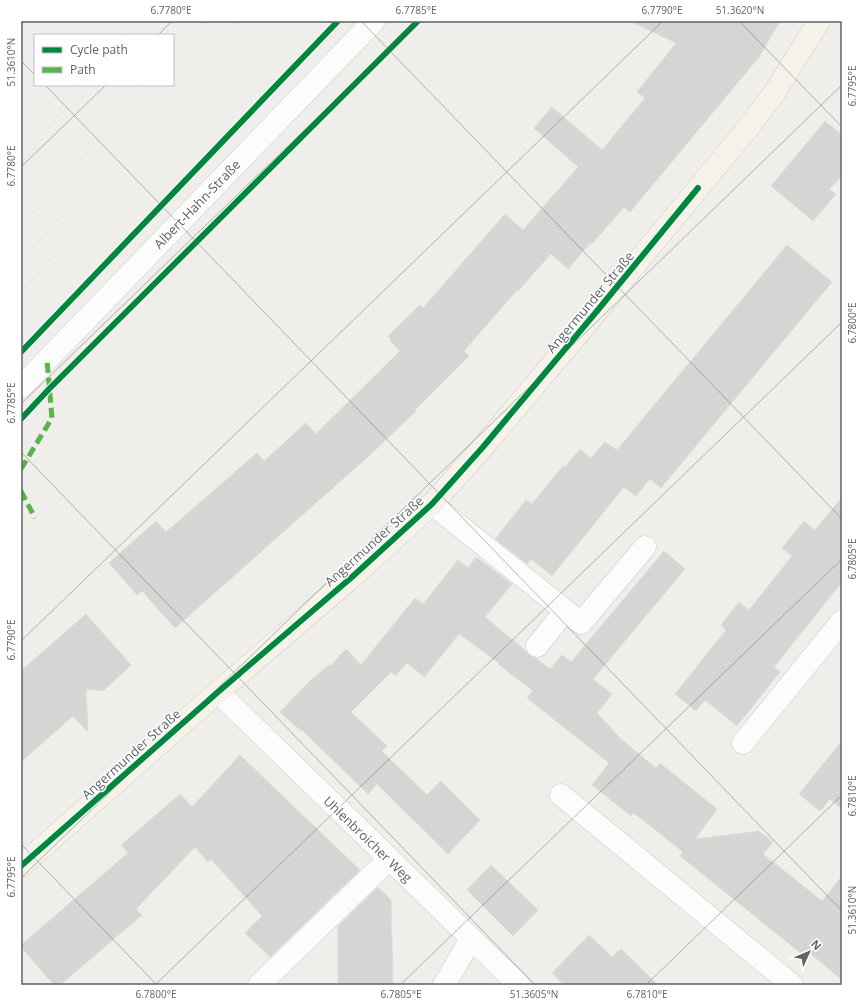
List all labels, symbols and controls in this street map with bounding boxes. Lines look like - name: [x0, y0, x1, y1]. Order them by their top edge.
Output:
- text: 6.7780°E: [150, 3, 192, 17]
- text: 6.7785°E: [395, 3, 437, 17]
- text: 6.7790°E: [641, 3, 683, 17]
- text: 51.3620°N: [716, 3, 764, 17]
- legend: [34, 34, 174, 86]
- text: 51.3610°N: [4, 38, 18, 86]
- text: Cycle path: [70, 41, 128, 58]
- text: Path: [70, 61, 96, 78]
- text: 6.7795°E: [845, 65, 859, 107]
- text: 6.7780°E: [4, 145, 18, 187]
- street label: Albert-Hahn-Straße: [150, 155, 244, 253]
- street label: Angermunder Straße: [542, 247, 638, 357]
- text: 6.7800°E: [845, 302, 859, 344]
- text: 6.7785°E: [4, 382, 18, 424]
- street label: Angermunder Straße: [321, 492, 427, 590]
- text: 6.7805°E: [845, 538, 859, 580]
- text: 6.7790°E: [4, 619, 18, 661]
- street label: Angermunder Straße: [78, 705, 184, 803]
- text: 6.7810°E: [845, 775, 859, 817]
- street label: Uhlenbroicher Weg: [320, 792, 416, 886]
- text: 6.7795°E: [4, 856, 18, 898]
- text: 51.3610°N: [845, 886, 859, 934]
- north arrow: [789, 932, 829, 972]
- text: N: [808, 936, 825, 953]
- text: 6.7800°E: [135, 987, 177, 1001]
- text: 6.7805°E: [380, 987, 422, 1001]
- text: 51.3605°N: [510, 987, 558, 1001]
- text: 6.7810°E: [626, 987, 668, 1001]

